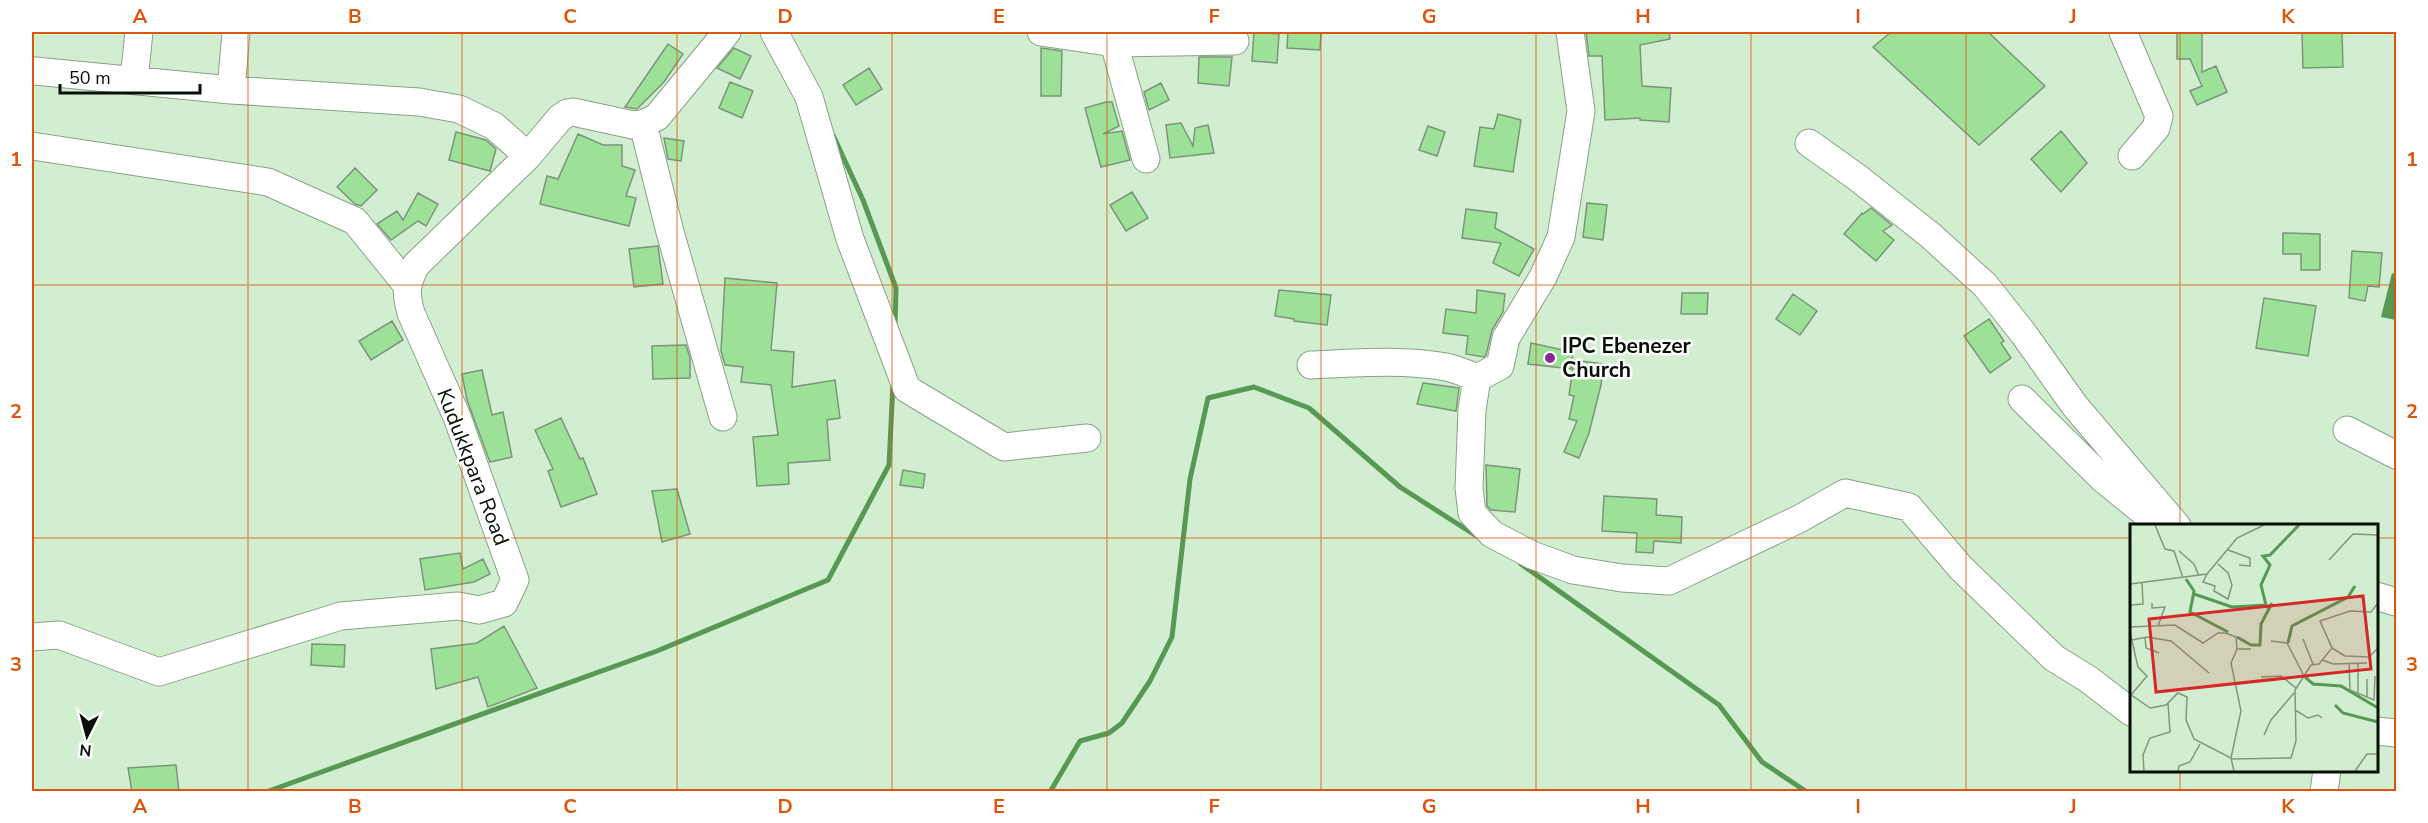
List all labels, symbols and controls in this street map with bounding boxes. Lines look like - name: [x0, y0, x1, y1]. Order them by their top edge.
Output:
- text: A: [133, 3, 148, 30]
- text: B: [348, 3, 362, 30]
- text: C: [563, 3, 577, 30]
- text: D: [777, 3, 793, 30]
- text: E: [993, 3, 1005, 30]
- text: F: [1208, 3, 1220, 30]
- text: G: [1422, 3, 1436, 30]
- text: H: [1635, 3, 1651, 30]
- text: I: [1855, 3, 1861, 30]
- text: J: [2068, 3, 2077, 30]
- text: K: [2281, 3, 2295, 30]
- scale bar: [60, 57, 200, 95]
- text: 50 m: [69, 66, 111, 90]
- text: 1: [10, 146, 22, 173]
- text: 1: [2406, 146, 2418, 173]
- place label: IPC Ebenezer Church: [1562, 332, 1692, 384]
- marker: IPC Ebenezer Church: [1543, 351, 1557, 365]
- street label: Kudukkpara Road: [430, 385, 516, 549]
- text: 2: [10, 398, 22, 425]
- text: 2: [2406, 398, 2418, 425]
- inset map: [2130, 524, 2377, 772]
- text: 3: [10, 651, 22, 678]
- text: 3: [2406, 651, 2418, 678]
- north arrow: [57, 706, 117, 766]
- text: N: [78, 738, 93, 761]
- text: A: [133, 793, 148, 820]
- text: B: [348, 793, 362, 820]
- text: C: [563, 793, 577, 820]
- text: D: [777, 793, 793, 820]
- text: E: [993, 793, 1005, 820]
- text: F: [1208, 793, 1220, 820]
- text: G: [1422, 793, 1436, 820]
- text: H: [1635, 793, 1651, 820]
- text: I: [1855, 793, 1861, 820]
- text: J: [2068, 793, 2077, 820]
- text: K: [2281, 793, 2295, 820]

